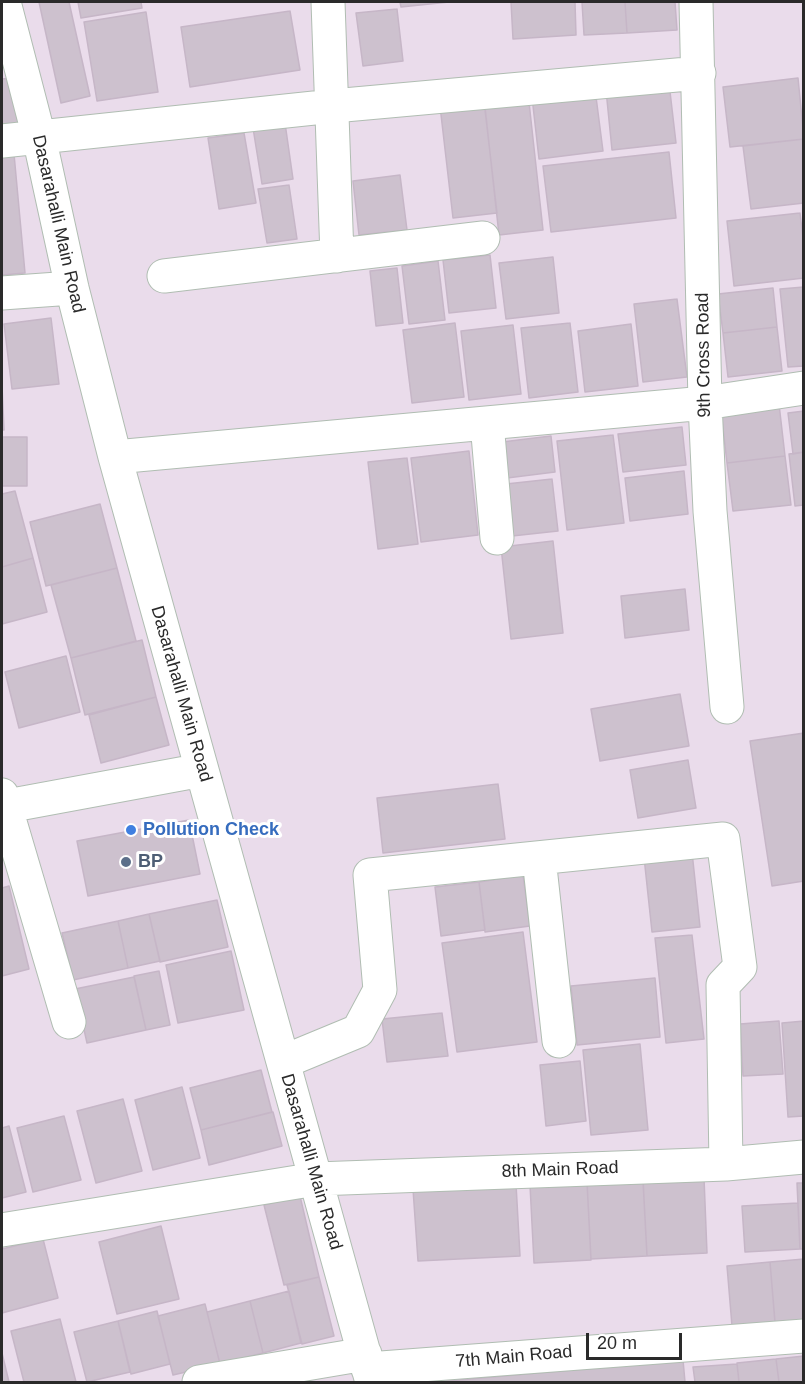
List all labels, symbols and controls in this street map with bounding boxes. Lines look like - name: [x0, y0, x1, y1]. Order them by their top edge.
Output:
- street label: Dasarahalli Main Road: [27, 133, 89, 315]
- street label: 9th Cross Road: [692, 292, 716, 418]
- street label: Dasarahalli Main Road: [146, 604, 216, 784]
- place label: Pollution Check: [143, 819, 279, 841]
- marker: Pollution Check: [124, 823, 138, 837]
- place label: BP: [138, 851, 163, 873]
- marker: BP: [119, 855, 133, 869]
- street label: Dasarahalli Main Road: [276, 1072, 346, 1252]
- street label: 8th Main Road: [501, 1157, 619, 1183]
- scale bar: [589, 1321, 685, 1359]
- text: 20 m: [597, 1333, 637, 1353]
- street label: 7th Main Road: [455, 1341, 573, 1373]

